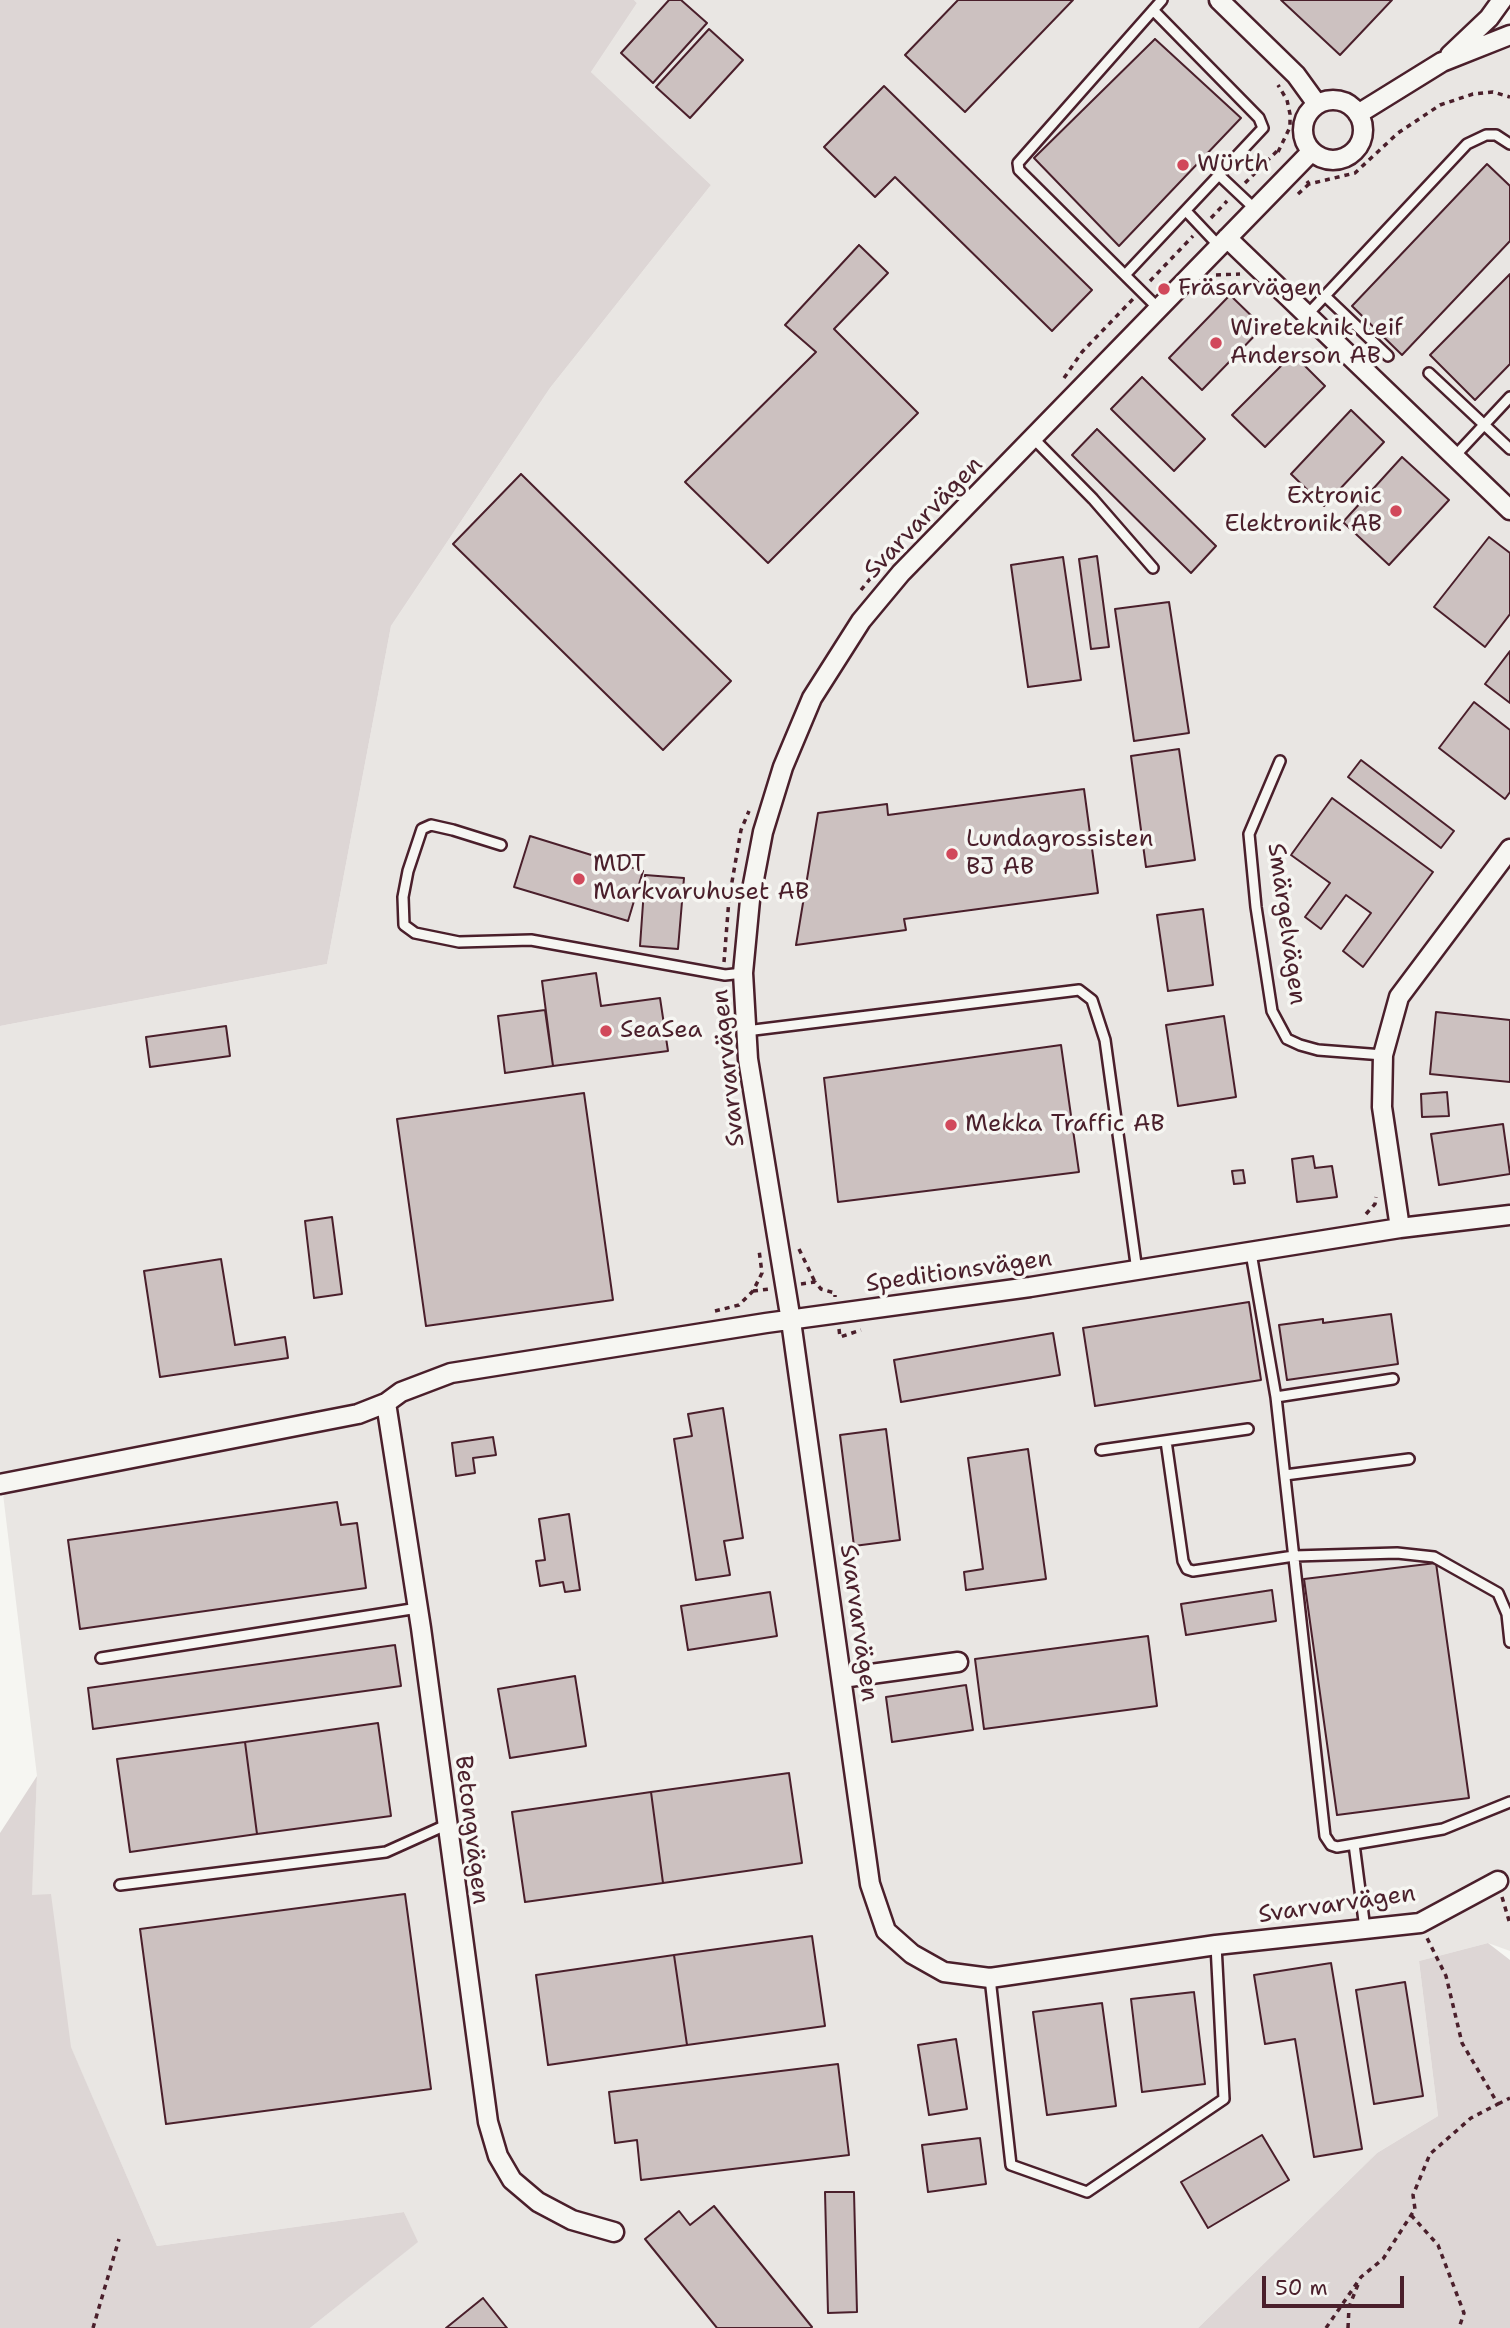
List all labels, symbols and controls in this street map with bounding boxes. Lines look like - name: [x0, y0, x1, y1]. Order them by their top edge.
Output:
- place label: Würth: [1197, 151, 1269, 179]
- marker: Würth: [1175, 157, 1191, 173]
- place label: Fräsarvägen: [1178, 275, 1322, 303]
- marker: Fräsarvägen: [1156, 281, 1172, 297]
- place label: Wireteknik Leif Anderson AB: [1230, 315, 1403, 371]
- marker: Wireteknik Leif Anderson AB: [1208, 335, 1224, 351]
- street label: Svarvarvägen: [859, 451, 989, 585]
- place label: Extronic Elektronik AB: [1225, 483, 1382, 539]
- marker: Extronic Elektronik AB: [1388, 503, 1404, 519]
- place label: Lundagrossisten BJ AB: [966, 826, 1153, 882]
- street label: Smärgelvägen: [1260, 841, 1312, 1007]
- marker: Lundagrossisten BJ AB: [944, 846, 960, 862]
- place label: MDT Markvaruhuset AB: [593, 851, 809, 907]
- marker: MDT Markvaruhuset AB: [571, 871, 587, 887]
- street label: Svarvarvägen: [706, 988, 752, 1148]
- place label: SeaSea: [620, 1017, 703, 1045]
- marker: SeaSea: [598, 1023, 614, 1039]
- place label: Mekka Traffic AB: [965, 1111, 1165, 1139]
- marker: Mekka Traffic AB: [943, 1117, 959, 1133]
- street label: Speditionsvägen: [864, 1245, 1054, 1299]
- street label: Svarvarvägen: [833, 1543, 883, 1703]
- street label: Betongvägen: [448, 1754, 494, 1906]
- street label: Svarvarvägen: [1257, 1880, 1417, 1930]
- scale bar: [1265, 2262, 1407, 2306]
- text: 50 m: [1275, 2274, 1328, 2302]

